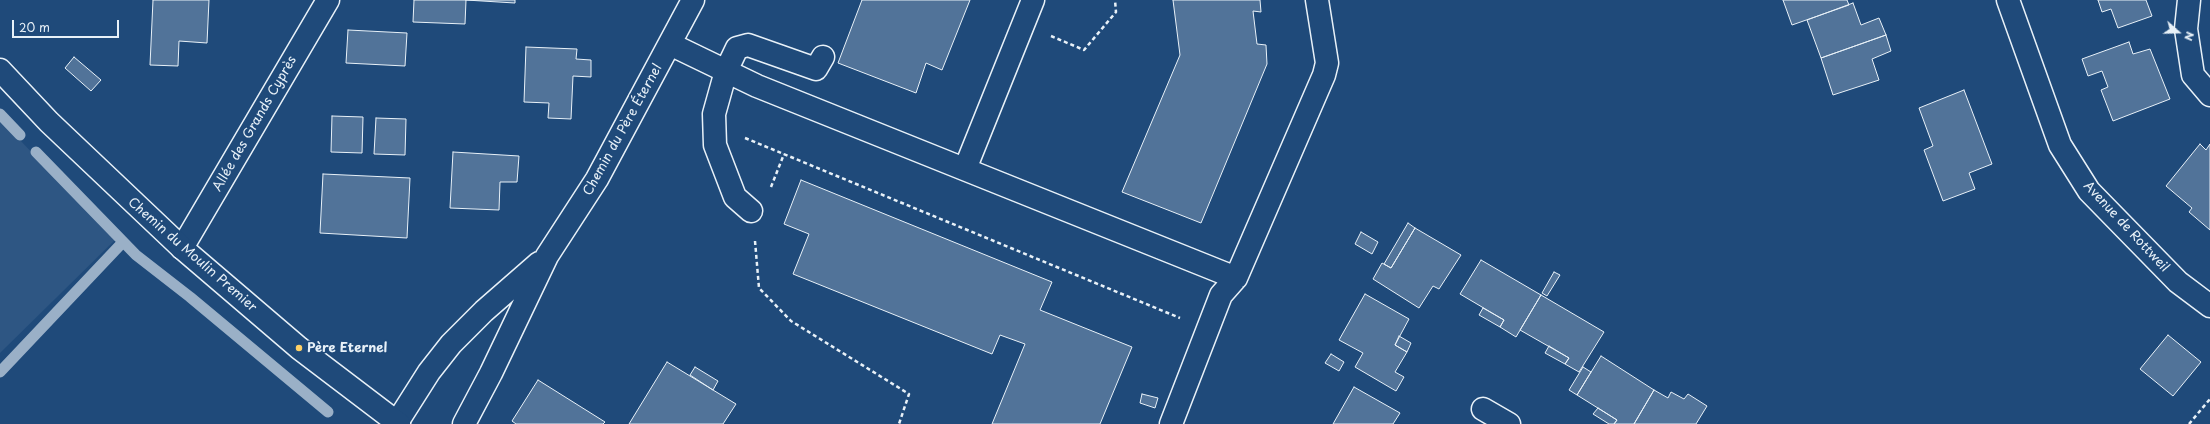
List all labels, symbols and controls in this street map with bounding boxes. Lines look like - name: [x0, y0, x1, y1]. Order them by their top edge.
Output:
- scale bar: [14, 12, 121, 38]
- north arrow: [2158, 12, 2198, 52]
- text: 20 m: [19, 18, 50, 36]
- text: N: [2180, 29, 2199, 43]
- street label: Allée des Grands Cyprès: [210, 54, 300, 194]
- street label: Chemin du Père Éternel: [580, 61, 666, 199]
- street label: Avenue de Rottweil: [2080, 178, 2172, 276]
- street label: Chemin du Moulin Premier: [124, 195, 260, 315]
- place label: Père Eternel: [307, 340, 387, 356]
- marker: Père Eternel: [294, 343, 304, 353]

